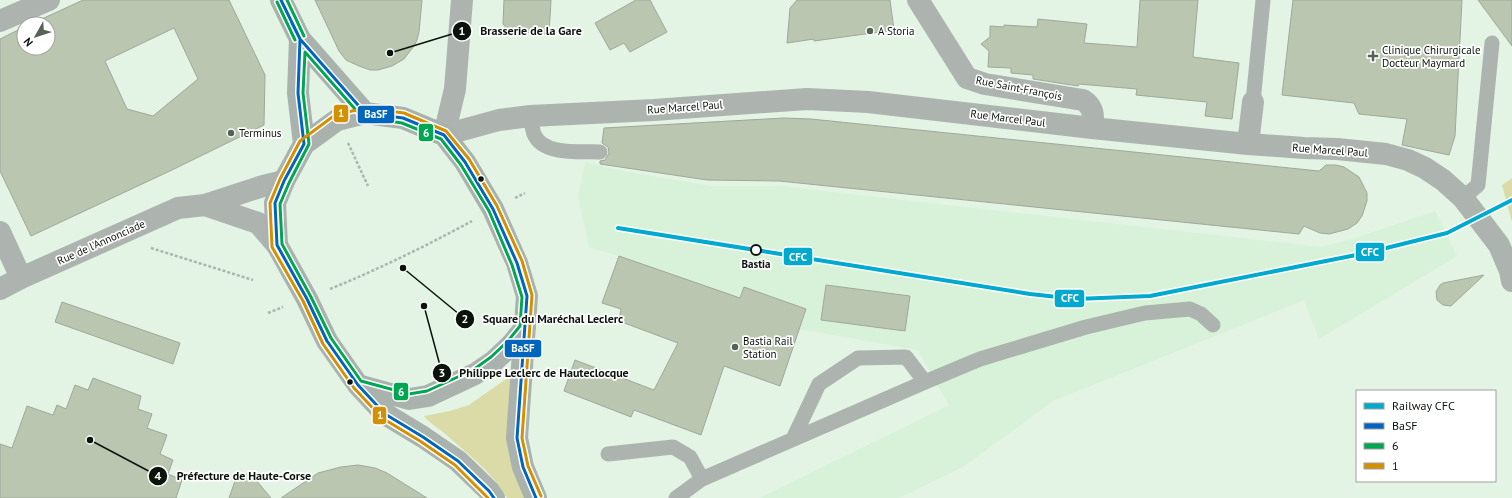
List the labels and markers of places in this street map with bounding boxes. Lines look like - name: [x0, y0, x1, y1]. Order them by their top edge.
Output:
- callout: Brasserie de la Gare: [452, 19, 590, 43]
- place label: A Storia: [878, 24, 914, 38]
- marker: A Storia: [865, 26, 875, 36]
- place label: Clinique Chirurgicale Docteur Maymard: [1382, 43, 1481, 70]
- marker: Clinique Chirurgicale Docteur Maymard: [1367, 50, 1379, 62]
- place label: Terminus: [239, 126, 282, 140]
- marker: Terminus: [226, 128, 236, 138]
- unlabelled marker: [476, 174, 486, 184]
- marker: Bastia: [750, 244, 762, 256]
- place label: Bastia: [742, 257, 770, 271]
- callout: Square du Maréchal Leclerc: [455, 307, 632, 331]
- place label: Bastia Rail Station: [743, 334, 793, 361]
- marker: Bastia Rail Station: [730, 342, 740, 352]
- callout: Philippe Leclerc de Hauteclocque: [432, 361, 637, 385]
- unlabelled marker: [345, 377, 355, 387]
- callout: Préfecture de Haute-Corse: [148, 464, 319, 488]

